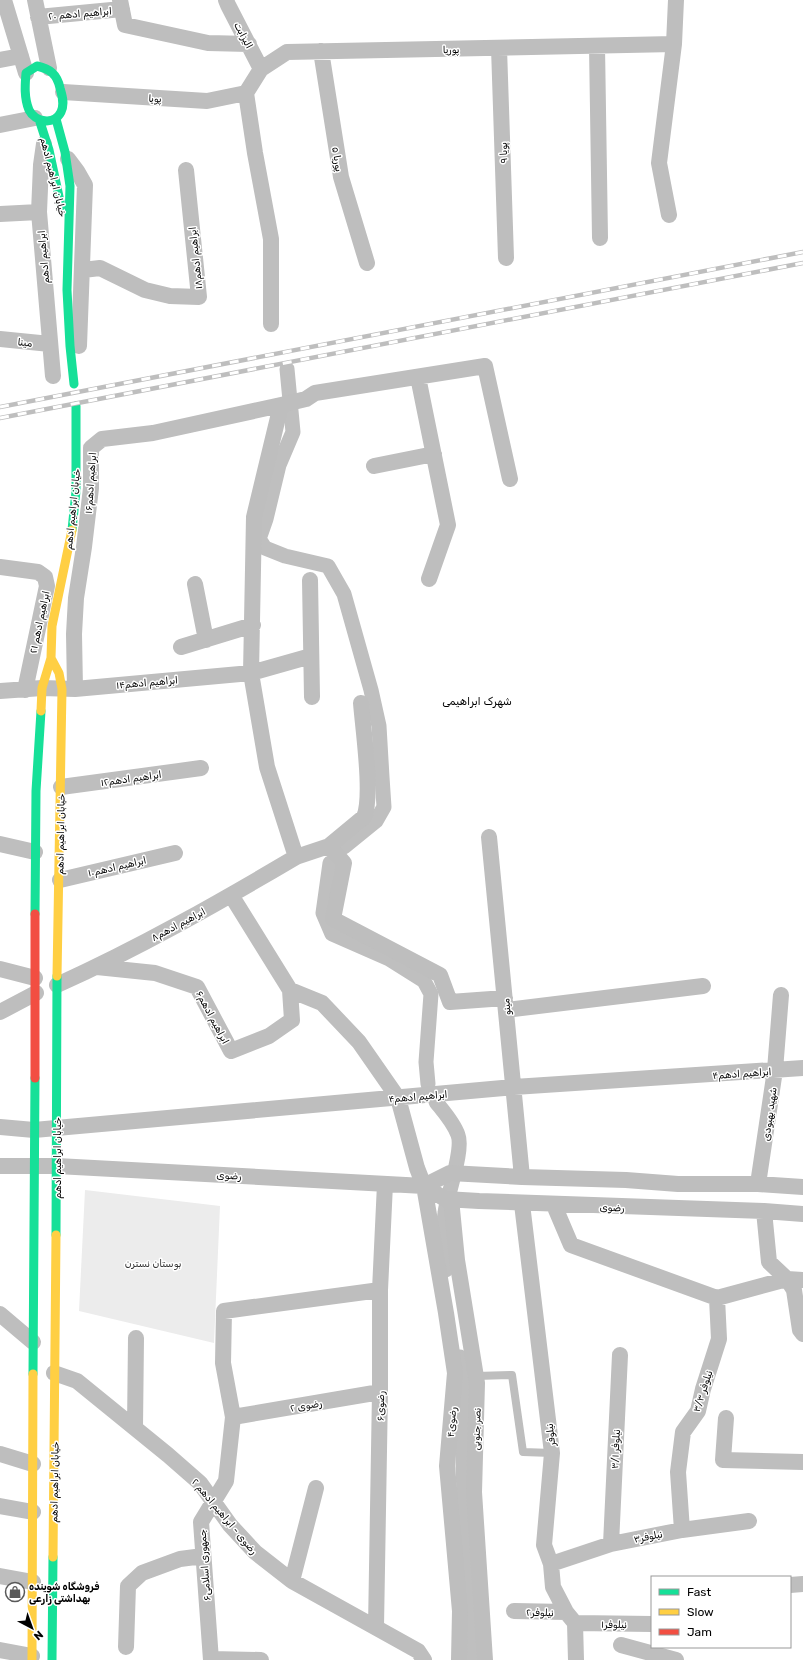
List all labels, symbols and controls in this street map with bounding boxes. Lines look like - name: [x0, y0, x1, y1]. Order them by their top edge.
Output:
- street label: ابراهیم ادهم ۲۰: [48, 5, 112, 23]
- street label: الیزابت: [231, 20, 255, 51]
- street label: پوریا: [443, 44, 460, 57]
- street label: پویا: [148, 93, 162, 106]
- street label: خیابان ابراهیم ادهم: [37, 136, 69, 218]
- street label: پویا ۹: [498, 142, 511, 164]
- street label: پوریا ۵: [328, 146, 345, 173]
- street label: ابراهیم ادهم۱۸: [187, 226, 205, 290]
- street label: ابراهیم ادهم: [36, 230, 52, 284]
- street label: مینا: [17, 336, 33, 350]
- street label: ابراهیم ادهم۱۶: [83, 452, 99, 514]
- street label: خیابان ابراهیم ادهم: [63, 468, 83, 550]
- street label: ابراهیم ادهم ۲۱: [27, 590, 52, 655]
- street label: ابراهیم ادهم۱۴: [116, 674, 179, 692]
- district label: شهرک ابراهیمی: [442, 695, 512, 708]
- street label: ابراهیم ادهم۱۲: [100, 769, 162, 789]
- street label: خیابان ابراهیم ادهم: [54, 793, 68, 875]
- street label: ابراهیم ادهم۱۰: [87, 854, 148, 880]
- street label: ابراهیم ادهم۸: [149, 906, 208, 944]
- street label: ابراهیم ادهم۶: [193, 989, 231, 1046]
- street label: مینو: [500, 997, 514, 1016]
- street label: ابراهیم ادهم۴: [712, 1066, 772, 1082]
- street label: شهید بهبودی: [760, 1086, 780, 1142]
- street label: ابراهیم ادهم۴: [388, 1088, 448, 1106]
- street label: خیابان ابراهیم ادهم: [52, 1117, 64, 1199]
- street label: رضوی: [216, 1169, 242, 1183]
- street label: رضوی: [599, 1202, 625, 1214]
- park label: بوستان نسترن: [125, 1258, 181, 1270]
- street label: نیلوفر ۳/۳: [691, 1369, 715, 1414]
- street label: رضوی۶: [375, 1391, 387, 1421]
- street label: رضوی ۲: [289, 1397, 323, 1415]
- street label: رضوی۴: [445, 1406, 459, 1438]
- street label: نصر جنوبی: [470, 1408, 484, 1451]
- street label: نیلوفر: [544, 1423, 558, 1448]
- street label: نیلوفر ۳/۱: [609, 1429, 623, 1469]
- street label: خیابان ابراهیم ادهم: [48, 1441, 62, 1523]
- street label: رضوی - ابراهیم ادهم ۲: [189, 1476, 259, 1557]
- street label: نیلوفر۳: [633, 1528, 664, 1546]
- street label: جمهوری اسلامی۶: [197, 1529, 213, 1601]
- legend: [651, 1576, 791, 1648]
- shop icon: فروشگاه شوینده بهداشتی زارعی: [4, 1581, 26, 1603]
- place label: فروشگاه شوینده بهداشتی زارعی: [29, 1581, 99, 1605]
- text: Fast: [687, 1585, 711, 1599]
- text: Slow: [687, 1605, 714, 1619]
- street label: نیلوفر۲: [526, 1607, 554, 1619]
- north arrow: [12, 1608, 52, 1648]
- street label: نیلوفر۱: [601, 1619, 627, 1631]
- text: Jam: [687, 1625, 712, 1639]
- text: N: [31, 1628, 45, 1643]

